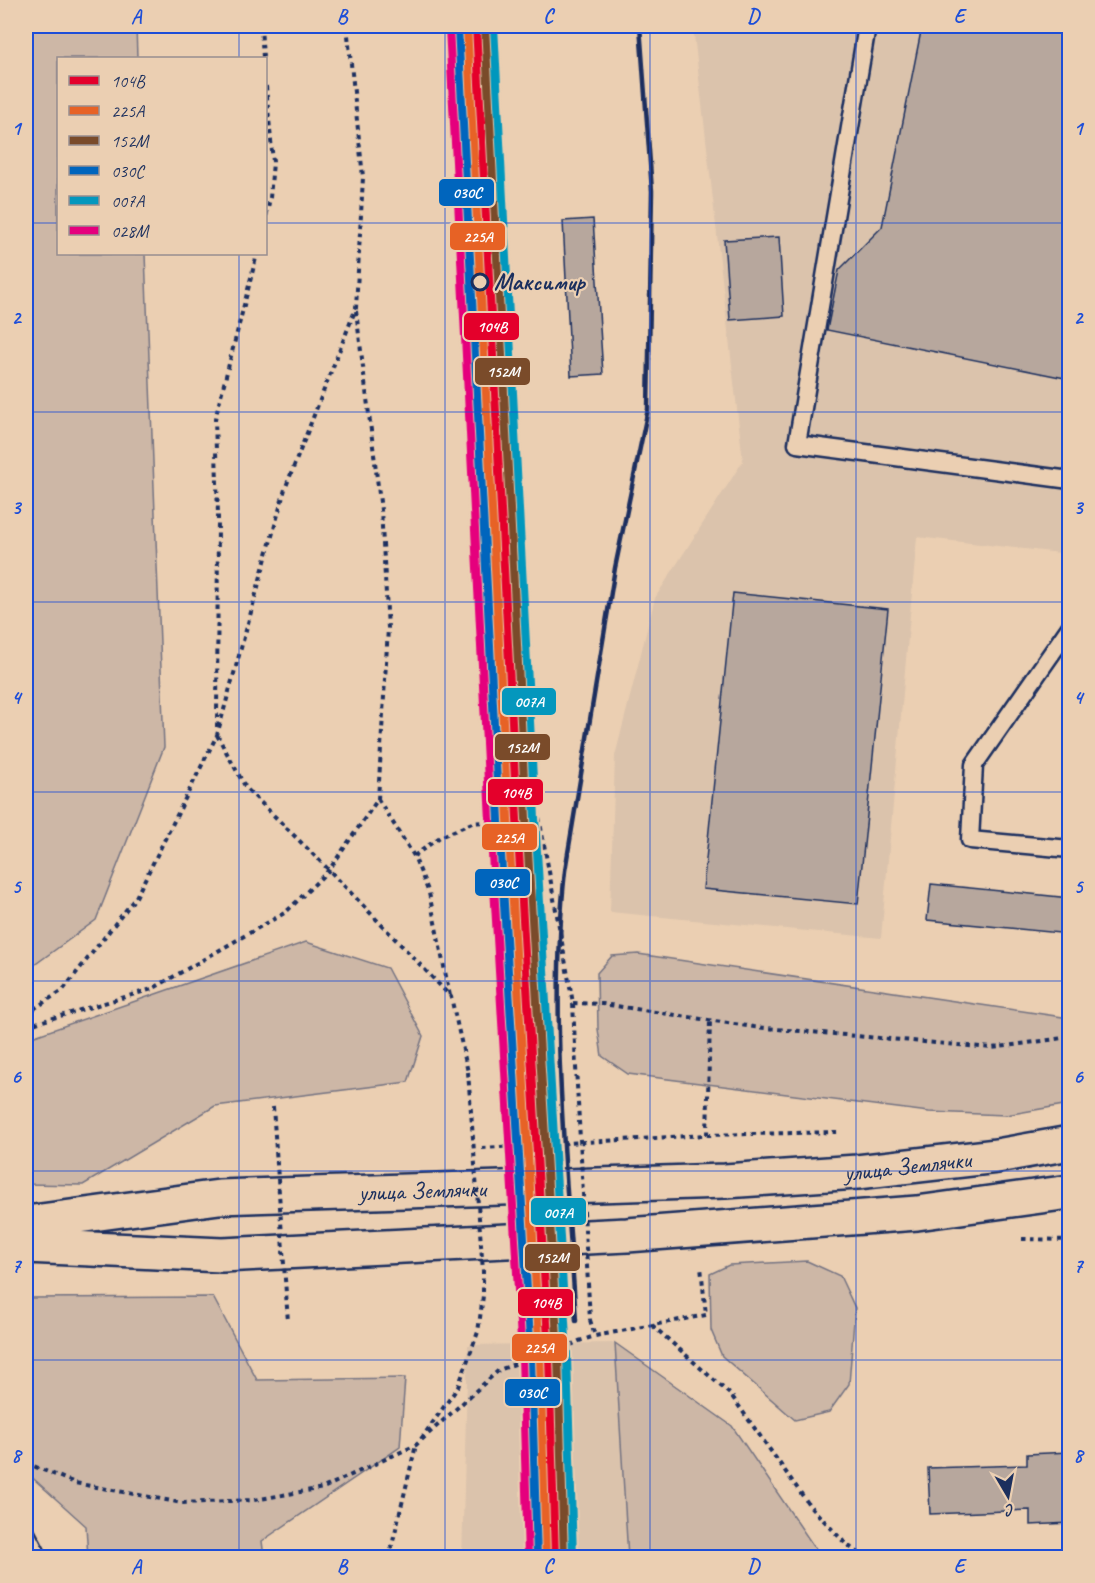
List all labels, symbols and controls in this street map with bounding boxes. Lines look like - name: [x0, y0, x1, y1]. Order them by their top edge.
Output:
- text: A: [131, 4, 143, 29]
- text: B: [337, 4, 349, 29]
- text: C: [543, 4, 555, 29]
- text: D: [747, 4, 761, 29]
- text: E: [954, 4, 968, 29]
- legend: [57, 57, 267, 255]
- text: 104В: [111, 70, 146, 92]
- text: 225А: [111, 100, 145, 122]
- text: 1: [12, 116, 23, 141]
- text: 1: [1074, 116, 1085, 141]
- text: 152М: [111, 130, 150, 152]
- text: 030C: [111, 160, 146, 182]
- line badge: 030C: [438, 178, 495, 207]
- text: 030C: [452, 183, 484, 203]
- text: 007А: [111, 190, 145, 212]
- text: 028М: [111, 220, 150, 242]
- line badge: 225А: [449, 222, 506, 251]
- text: 225А: [463, 227, 495, 247]
- place label: Максимир: [494, 267, 587, 297]
- marker: Максимир: [471, 273, 489, 291]
- text: 2: [12, 305, 23, 330]
- text: 2: [1074, 305, 1085, 330]
- line badge: 104В: [463, 312, 520, 341]
- text: 104В: [477, 317, 509, 337]
- line badge: 152М: [474, 357, 531, 386]
- text: 152М: [486, 362, 522, 382]
- text: 3: [12, 495, 23, 520]
- text: 3: [1074, 495, 1085, 520]
- text: 4: [12, 685, 24, 710]
- text: 4: [1074, 685, 1086, 710]
- line badge: 007А: [501, 687, 557, 716]
- text: 007А: [514, 692, 546, 712]
- line badge: 152М: [494, 733, 551, 761]
- text: 152М: [505, 738, 541, 758]
- line badge: 104В: [487, 778, 544, 806]
- text: 104В: [501, 783, 533, 803]
- line badge: 225А: [481, 823, 538, 851]
- text: 225А: [494, 828, 526, 848]
- line badge: 030C: [474, 868, 531, 897]
- text: 030C: [488, 873, 520, 893]
- text: 5: [12, 874, 23, 899]
- text: 5: [1074, 874, 1085, 899]
- text: 6: [11, 1064, 22, 1089]
- text: 6: [1073, 1064, 1084, 1089]
- street label: улица Землячки: [841, 1144, 975, 1188]
- street label: улица Землячки: [356, 1173, 489, 1208]
- line badge: 007А: [530, 1197, 587, 1226]
- text: 007А: [543, 1203, 575, 1223]
- line badge: 152М: [524, 1243, 581, 1272]
- text: 152М: [535, 1248, 571, 1268]
- text: 7: [12, 1253, 23, 1278]
- text: 7: [1074, 1253, 1085, 1278]
- line badge: 104В: [517, 1288, 574, 1317]
- text: 104В: [531, 1293, 563, 1313]
- line badge: 225А: [511, 1333, 568, 1362]
- text: 225А: [524, 1338, 556, 1358]
- line badge: 030C: [504, 1378, 561, 1407]
- text: 030C: [517, 1383, 549, 1403]
- text: 8: [12, 1443, 24, 1468]
- text: 8: [1074, 1443, 1086, 1468]
- north arrow: [978, 1466, 1038, 1526]
- text: С: [1003, 1499, 1016, 1521]
- text: A: [131, 1554, 143, 1579]
- text: B: [337, 1554, 349, 1579]
- text: C: [543, 1554, 555, 1579]
- text: D: [747, 1554, 761, 1579]
- text: E: [954, 1554, 968, 1579]

